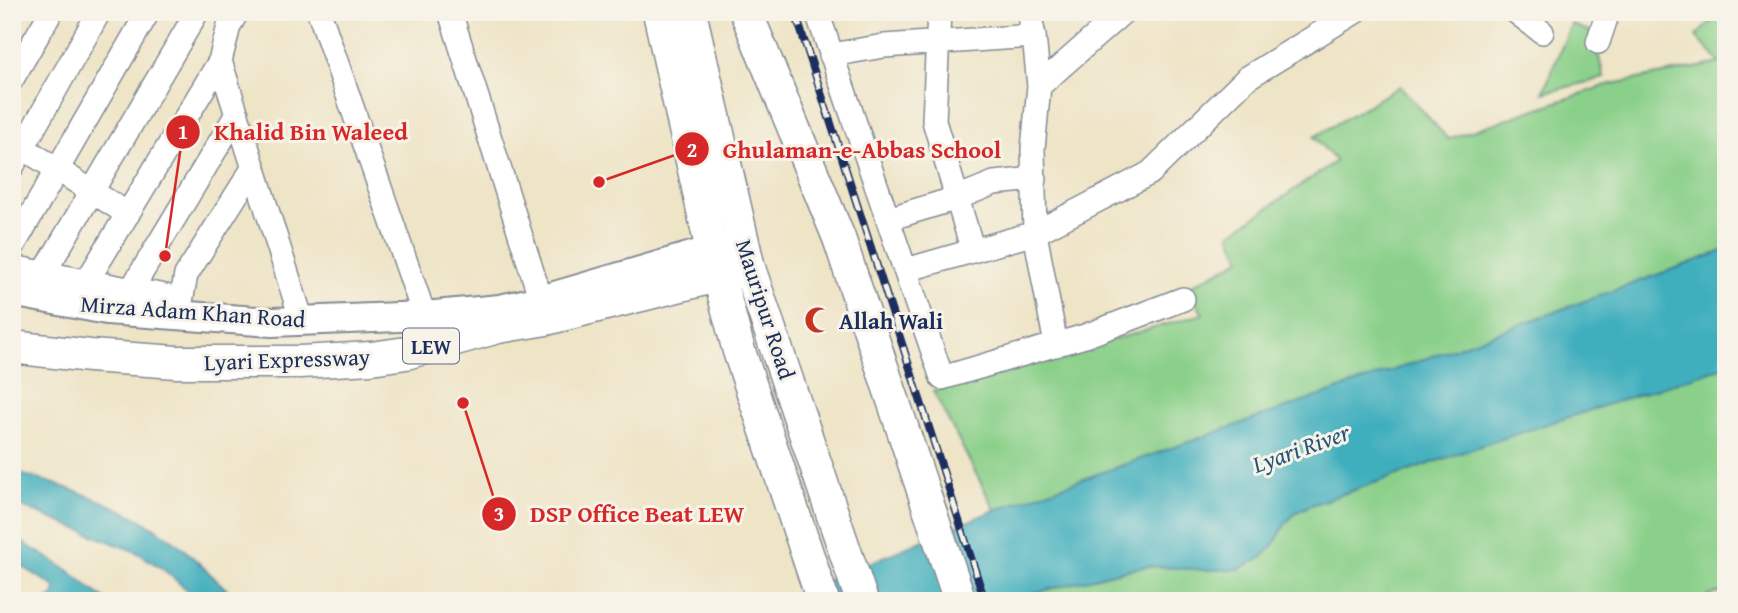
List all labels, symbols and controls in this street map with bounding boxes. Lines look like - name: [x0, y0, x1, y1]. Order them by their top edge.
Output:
- callout: Khalid Bin Waleed: [165, 109, 422, 154]
- text: Khalid Bin Waleed: [214, 114, 408, 149]
- text: 1: [178, 116, 188, 147]
- callout: Ghulaman-e-Abbas School: [674, 127, 1016, 172]
- text: Ghulaman-e-Abbas School: [723, 132, 1002, 167]
- text: 2: [687, 134, 697, 165]
- street label: Mauripur Road: [728, 235, 804, 384]
- street label: Mirza Adam Khan Road: [79, 287, 307, 335]
- place label: Allah Wali: [839, 304, 943, 337]
- mosque icon: Allah Wali: [803, 305, 833, 335]
- road number: LEW: [403, 328, 459, 364]
- street label: Lyari Expressway: [203, 340, 371, 378]
- water label: Lyari River: [1247, 414, 1356, 482]
- callout: DSP Office Beat LEW: [481, 492, 758, 537]
- text: DSP Office Beat LEW: [530, 496, 745, 531]
- text: 3: [494, 498, 504, 529]

